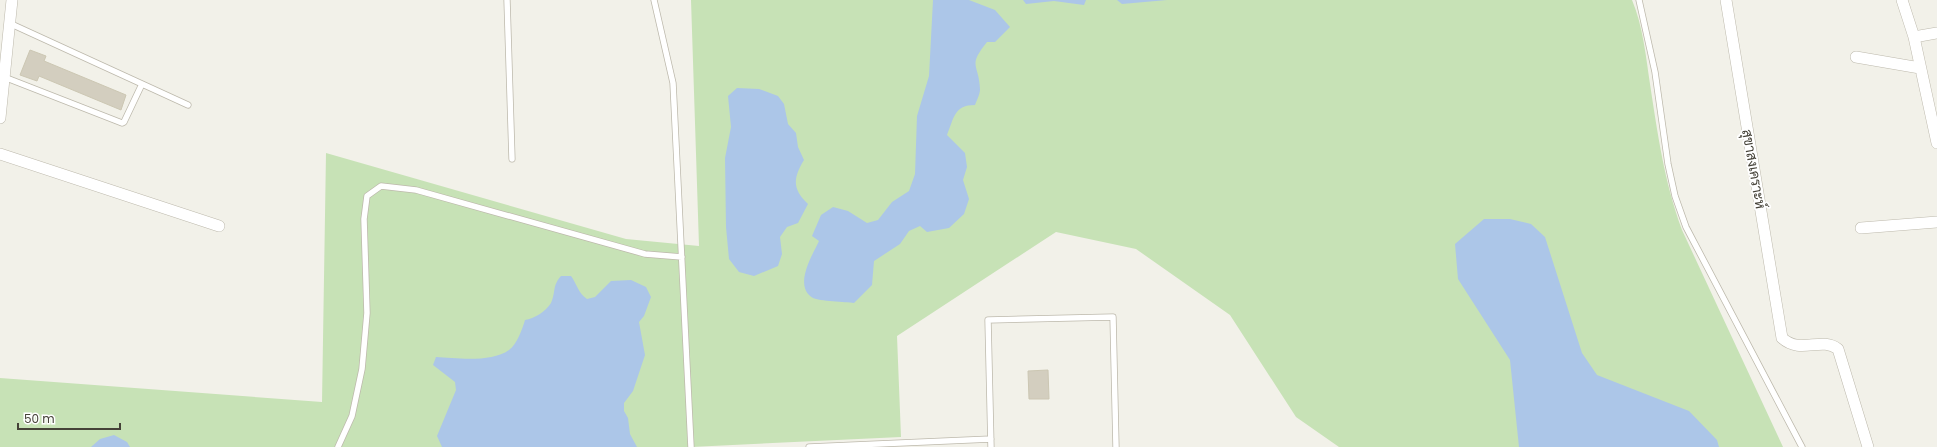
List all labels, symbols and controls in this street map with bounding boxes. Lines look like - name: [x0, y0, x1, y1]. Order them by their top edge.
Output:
- street label: สุขาสงเคราะห์: [1737, 128, 1771, 210]
- scale bar: [18, 405, 120, 431]
- text: 50 m: [24, 410, 55, 427]

